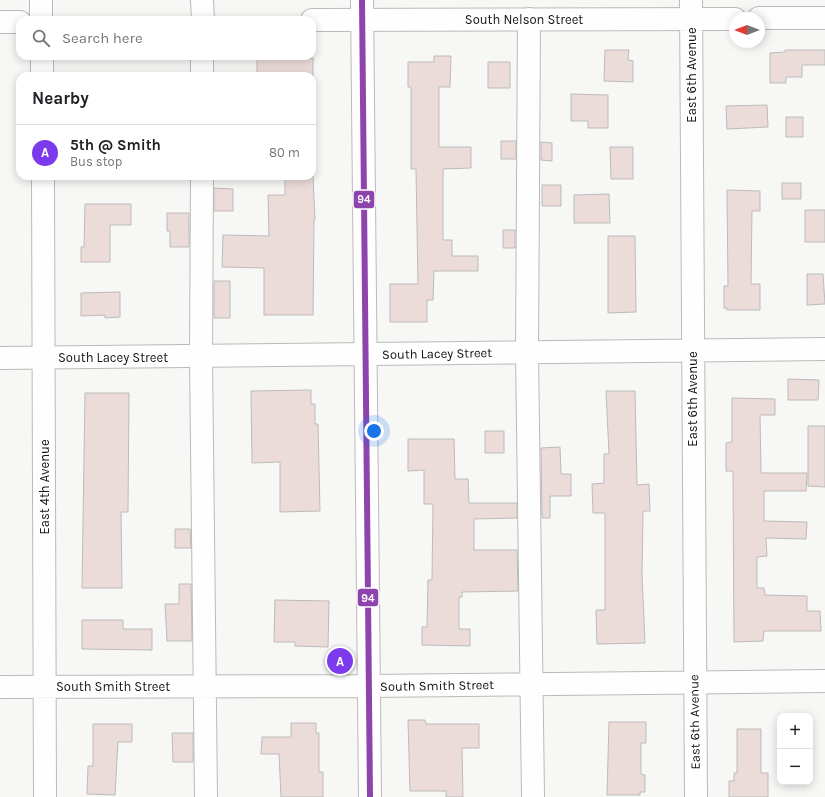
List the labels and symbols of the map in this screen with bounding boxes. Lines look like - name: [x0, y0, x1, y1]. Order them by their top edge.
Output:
- street label: South Nelson Street: [465, 12, 583, 27]
- north arrow: [729, 12, 765, 48]
- street label: East 6th Avenue: [684, 27, 699, 123]
- line badge: 94: [353, 190, 375, 209]
- text: 94: [357, 193, 371, 206]
- street label: South Lacey Street: [382, 345, 492, 362]
- street label: South Lacey Street: [58, 350, 168, 365]
- street label: East 6th Avenue: [685, 351, 700, 447]
- your location: [364, 421, 384, 441]
- street label: East 4th Avenue: [37, 439, 52, 535]
- line badge: 94: [357, 588, 379, 607]
- text: 94: [361, 592, 375, 605]
- pin: A: [327, 646, 353, 676]
- street label: East 6th Avenue: [686, 674, 703, 770]
- street label: South Smith Street: [380, 677, 494, 694]
- street label: South Smith Street: [56, 679, 170, 694]

